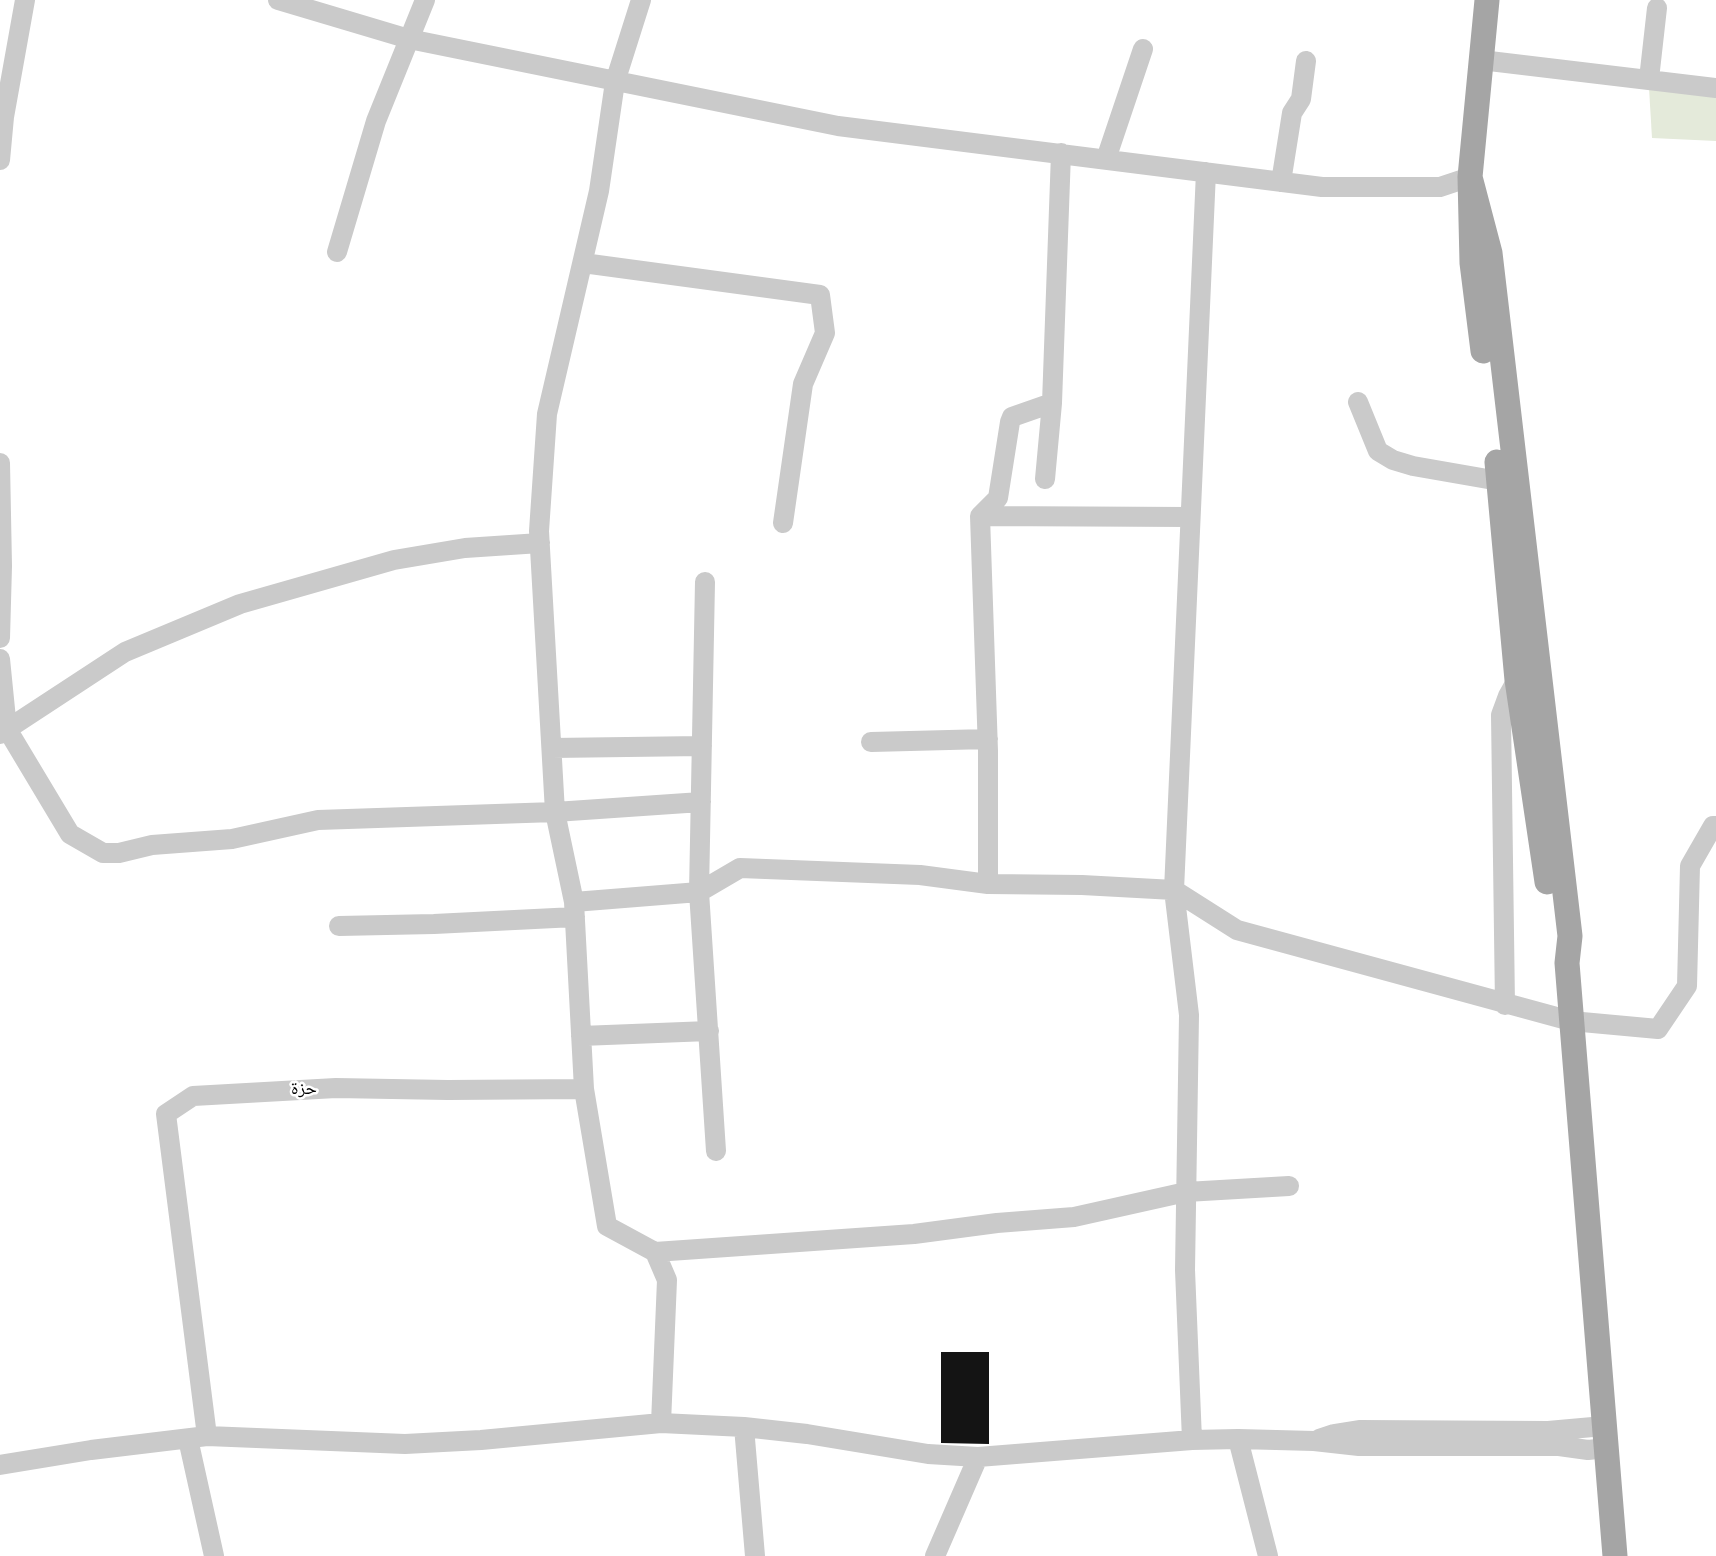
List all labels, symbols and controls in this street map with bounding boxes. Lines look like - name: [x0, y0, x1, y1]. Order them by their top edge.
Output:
- district label: حزة: [291, 1078, 317, 1100]

